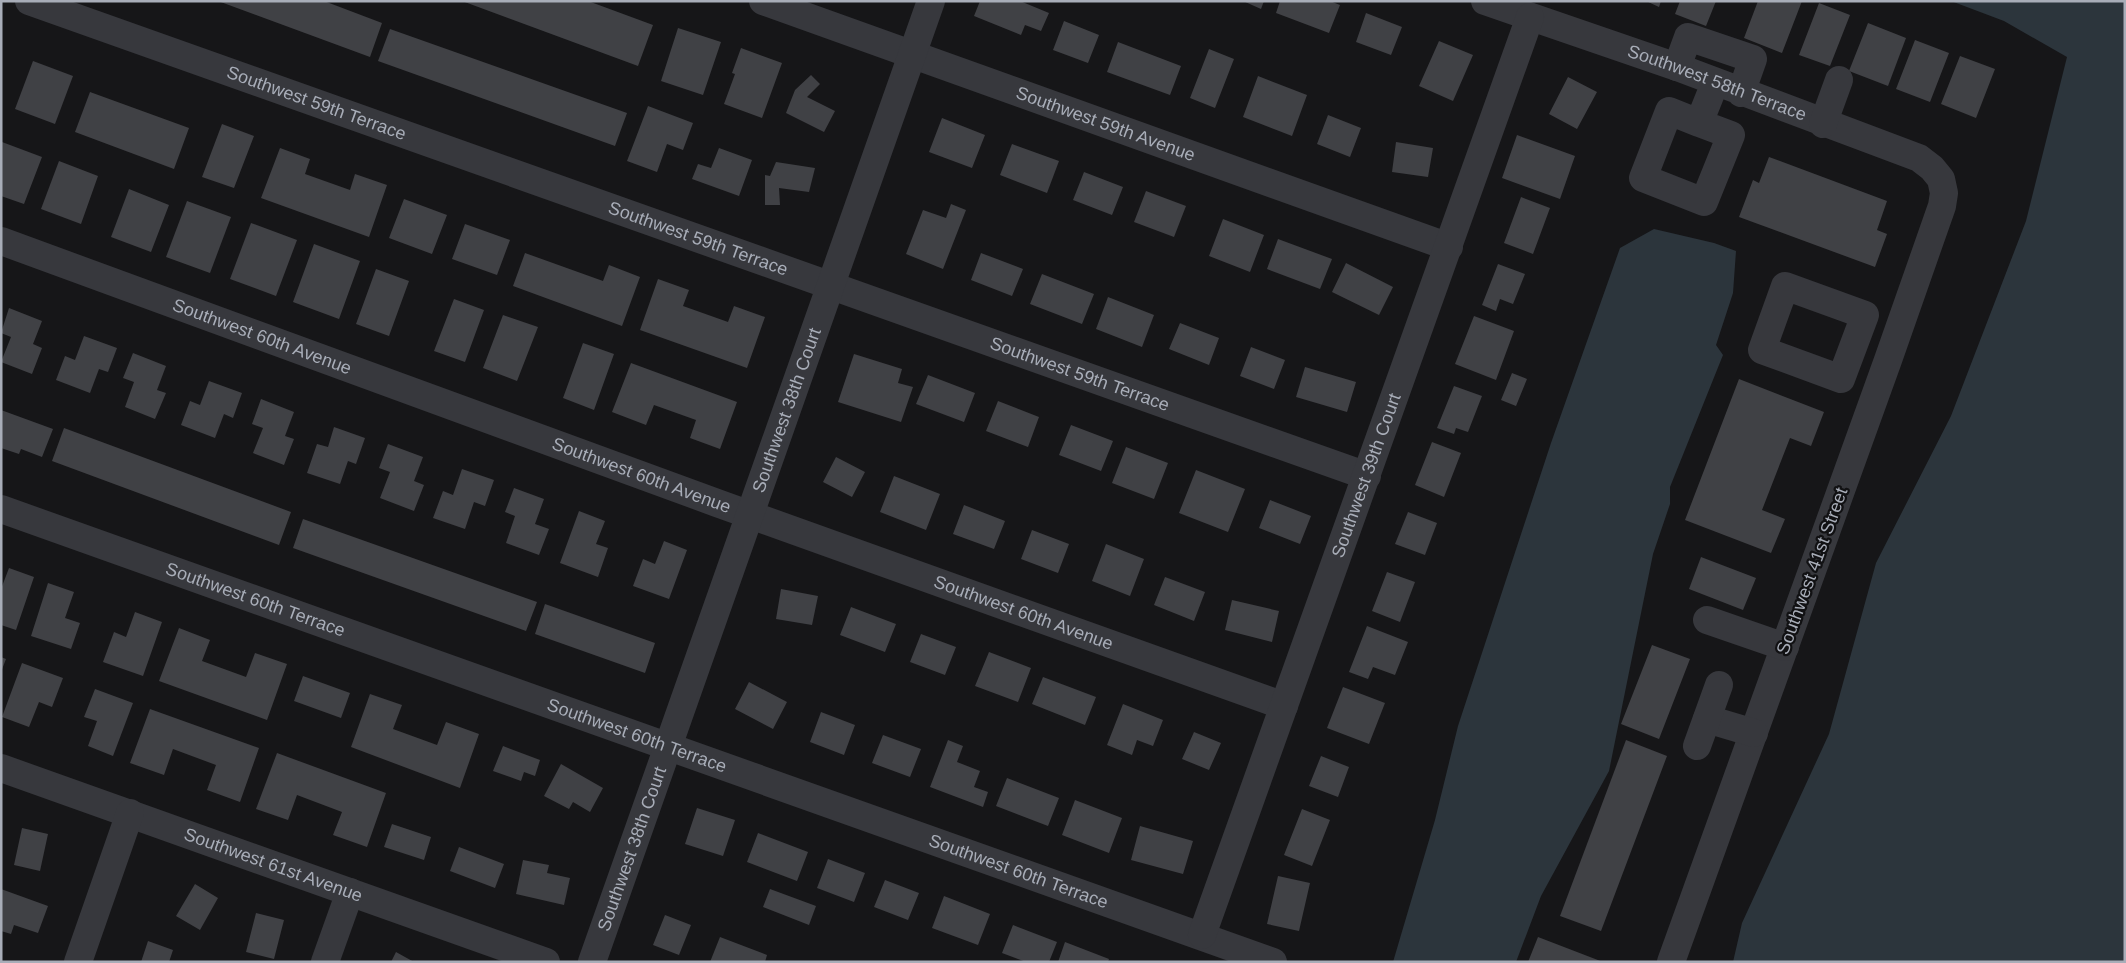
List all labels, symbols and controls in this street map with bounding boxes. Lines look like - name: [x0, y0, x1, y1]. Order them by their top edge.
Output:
- street label: Southwest 58th Terrace: [1625, 41, 1809, 125]
- street label: Southwest 59th Terrace: [224, 62, 409, 144]
- street label: Southwest 59th Avenue: [1013, 83, 1198, 165]
- street label: Southwest 59th Terrace: [606, 198, 790, 280]
- street label: Southwest 60th Avenue: [170, 295, 354, 378]
- street label: Southwest 38th Court: [748, 325, 825, 495]
- street label: Southwest 59th Terrace: [987, 333, 1172, 415]
- street label: Southwest 39th Court: [1328, 391, 1405, 560]
- street label: Southwest 60th Avenue: [549, 434, 734, 517]
- street label: Southwest 41st Street: [1772, 485, 1852, 657]
- street label: Southwest 60th Terrace: [163, 558, 348, 641]
- street label: Southwest 60th Avenue: [931, 571, 1116, 654]
- street label: Southwest 60th Terrace: [545, 694, 729, 777]
- street label: Southwest 38th Court: [594, 764, 670, 934]
- street label: Southwest 61st Avenue: [181, 824, 365, 906]
- street label: Southwest 60th Terrace: [926, 830, 1111, 912]

